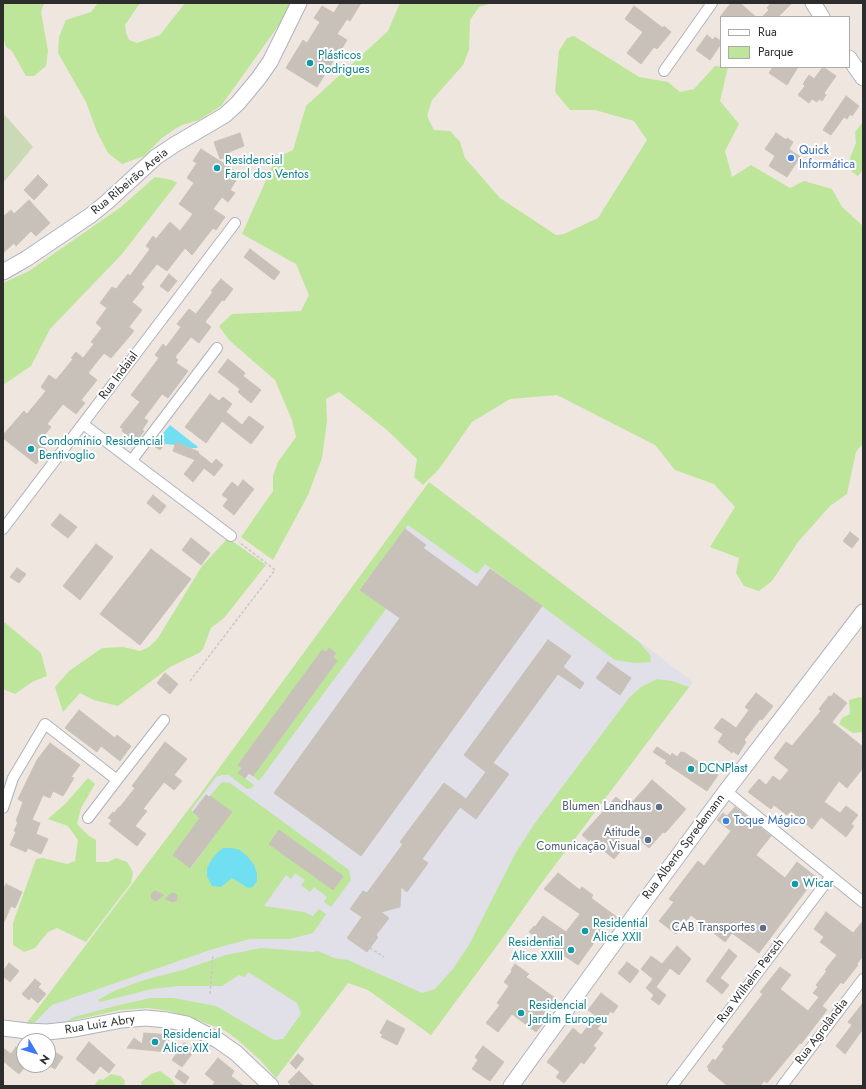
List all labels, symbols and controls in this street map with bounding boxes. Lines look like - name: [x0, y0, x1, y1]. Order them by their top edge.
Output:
- legend: [720, 16, 850, 68]
- text: Rua: [758, 23, 777, 41]
- text: Parque: [758, 43, 793, 61]
- place label: Plásticos Rodrigues: [318, 49, 370, 77]
- marker: Plásticos Rodrigues: [305, 58, 315, 68]
- place label: Quick Informática: [799, 144, 855, 172]
- street label: Rua Ribeirão Areia: [89, 146, 171, 218]
- marker: Quick Informática: [786, 153, 796, 163]
- place label: Residencial Farol dos Ventos: [225, 154, 309, 182]
- marker: Residencial Farol dos Ventos: [212, 163, 222, 173]
- street label: Rua Indaial: [96, 349, 142, 403]
- place label: Condomínio Residencial Bentivoglio: [39, 435, 163, 463]
- marker: Condomínio Residencial Bentivoglio: [26, 444, 36, 454]
- place label: DCNPlast: [699, 762, 748, 776]
- marker: DCNPlast: [686, 764, 696, 774]
- street label: Rua Alberto Spredemann: [640, 792, 728, 902]
- place label: Blumen Landhaus: [562, 800, 651, 814]
- marker: Blumen Landhaus: [654, 802, 664, 812]
- place label: Toque Mágico: [734, 814, 806, 828]
- marker: Toque Mágico: [721, 816, 731, 826]
- place label: Atitude Comunicação Visual: [536, 826, 640, 854]
- marker: Atitude Comunicação Visual: [643, 835, 653, 845]
- place label: Wicar: [803, 877, 834, 891]
- marker: Wicar: [790, 879, 800, 889]
- place label: Residential Alice XXII: [593, 917, 648, 945]
- place label: CAB Transportes: [672, 921, 755, 935]
- marker: CAB Transportes: [758, 923, 768, 933]
- marker: Residential Alice XXII: [580, 926, 590, 936]
- place label: Residential Alice XXIII: [508, 936, 563, 964]
- street label: Rua Wilhelm Persch: [715, 936, 787, 1026]
- marker: Residential Alice XXIII: [566, 945, 576, 955]
- street label: Rua Agrolândia: [793, 996, 851, 1068]
- place label: Residencial Jardim Europeu: [529, 999, 607, 1027]
- marker: Residencial Jardim Europeu: [516, 1008, 526, 1018]
- street label: Rua Luiz Abry: [64, 1012, 136, 1038]
- place label: Residencial Alice XIX: [163, 1028, 221, 1056]
- north arrow: [16, 1033, 56, 1073]
- marker: Residencial Alice XIX: [150, 1037, 160, 1047]
- text: N: [36, 1051, 54, 1068]

